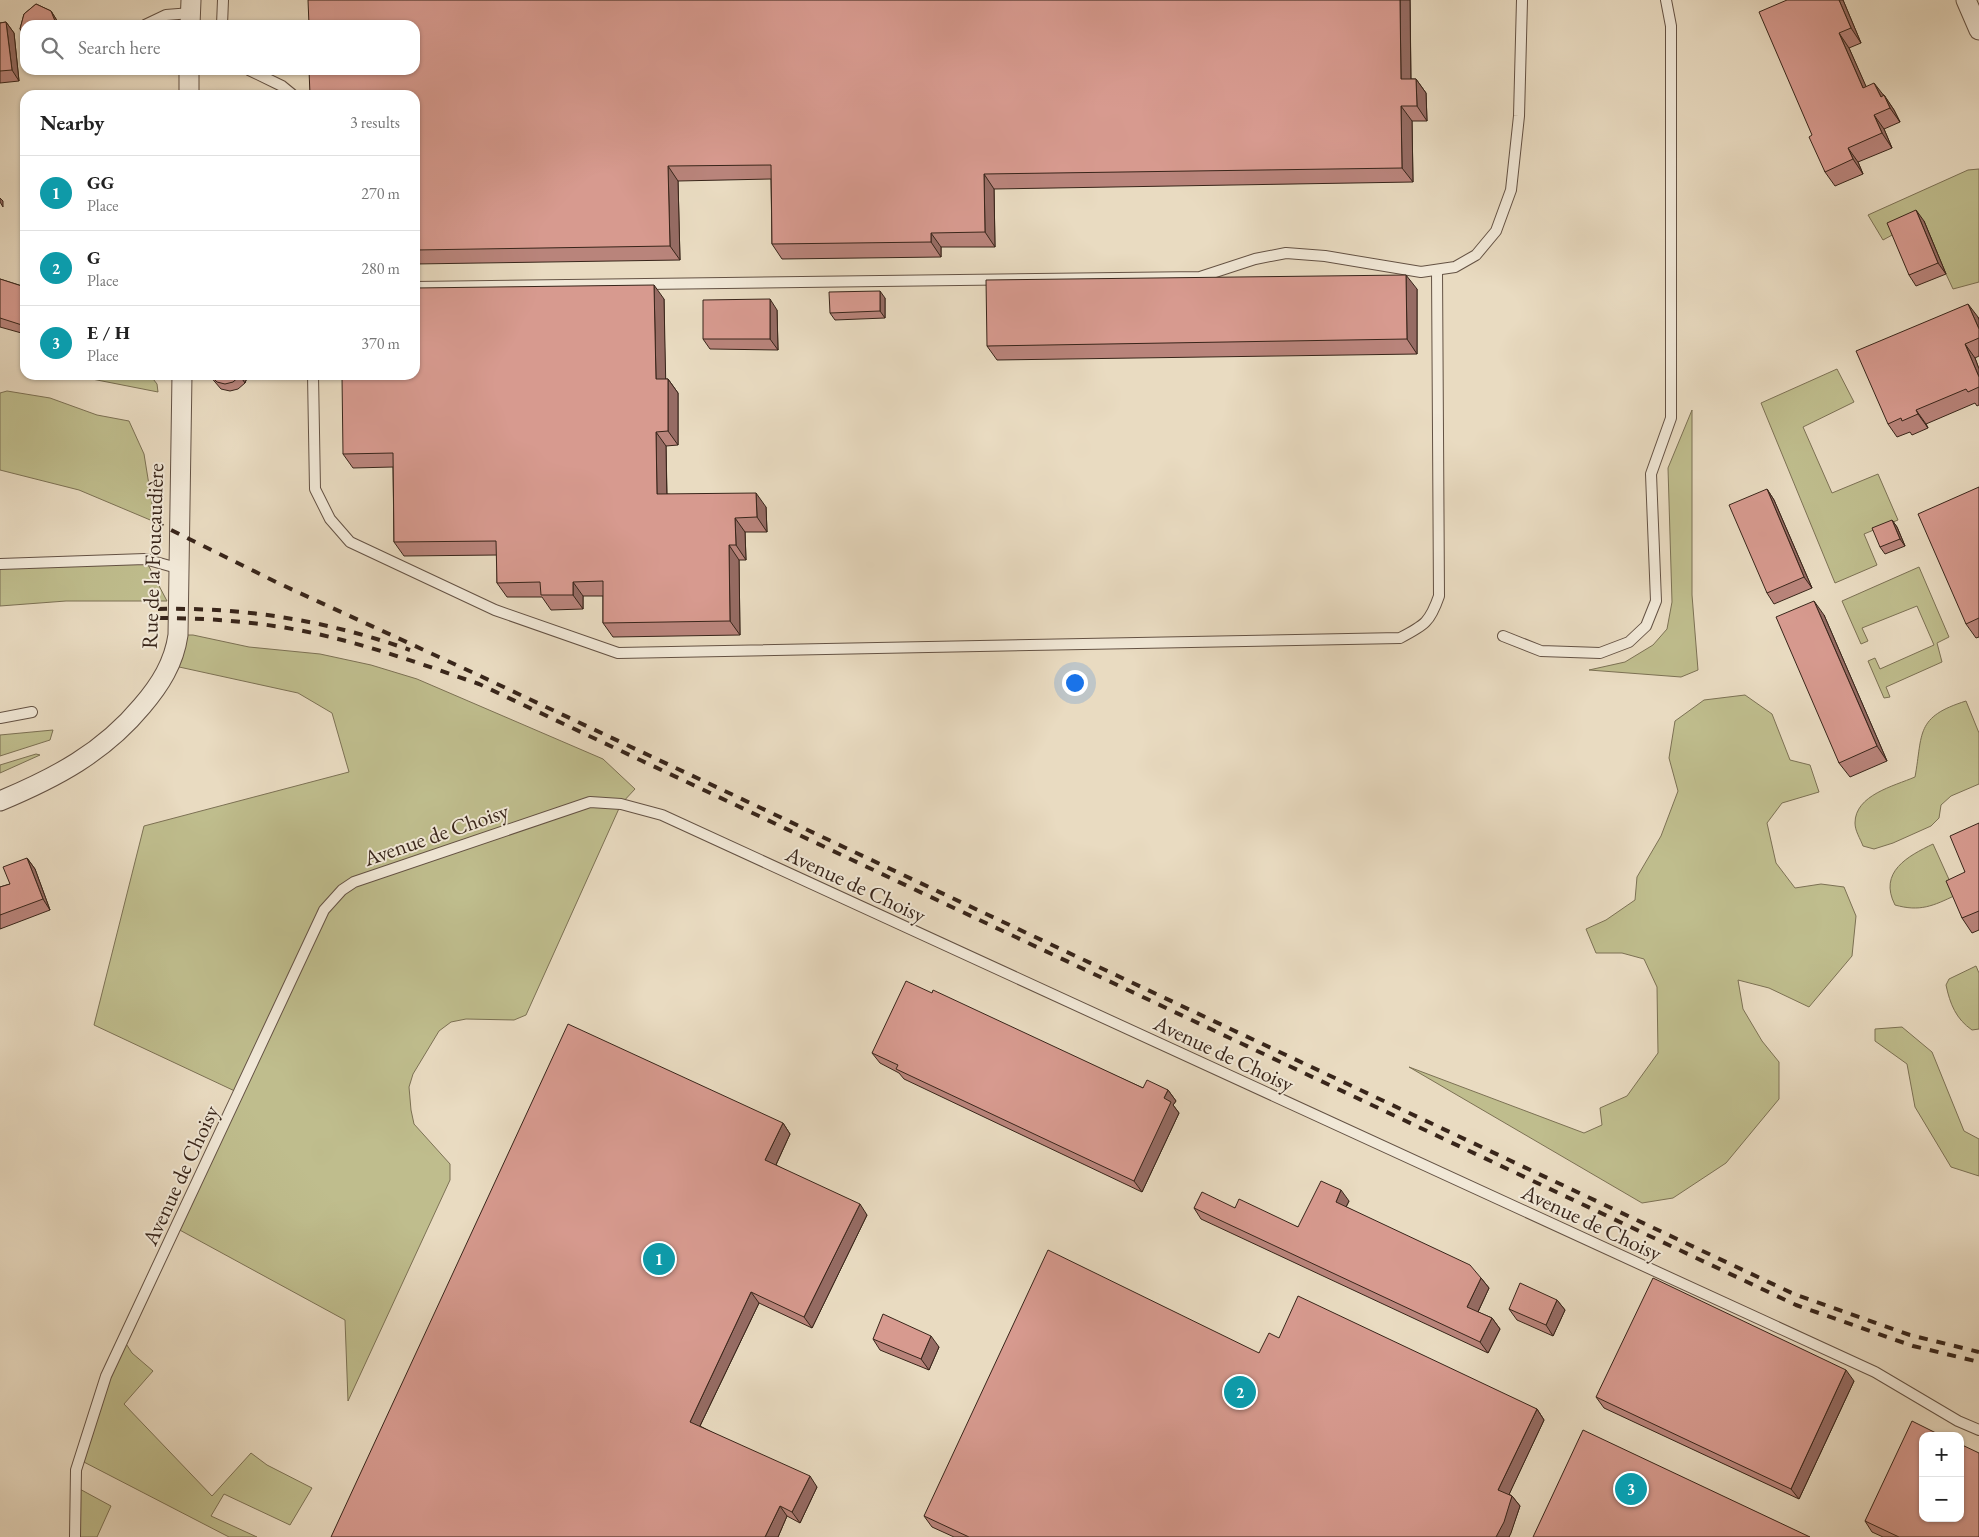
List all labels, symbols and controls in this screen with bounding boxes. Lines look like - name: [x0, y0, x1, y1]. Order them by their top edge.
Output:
- search box: [20, 20, 420, 75]
- icon: search: [38, 34, 66, 62]
- text: Search here: [78, 35, 160, 60]
- text: Nearby: [40, 109, 104, 136]
- text: 3 results: [350, 112, 400, 133]
- text: GG: [87, 170, 114, 195]
- text: 1: [52, 183, 60, 204]
- text: 270 m: [361, 183, 400, 204]
- text: Place: [87, 195, 119, 216]
- text: G: [87, 245, 101, 270]
- text: 2: [52, 258, 60, 279]
- text: 280 m: [361, 258, 400, 279]
- text: Place: [87, 270, 119, 291]
- text: E / H: [87, 320, 130, 345]
- text: 3: [52, 333, 60, 354]
- text: 370 m: [361, 333, 400, 354]
- text: Place: [87, 345, 119, 366]
- street label: Rue de la Foucaudière: [135, 462, 170, 649]
- your location: [1062, 670, 1088, 696]
- street label: Avenue de Choisy: [359, 796, 513, 873]
- street label: Avenue de Choisy: [780, 839, 931, 930]
- street label: Avenue de Choisy: [1148, 1008, 1299, 1099]
- street label: Avenue de Choisy: [135, 1100, 226, 1251]
- street label: Avenue de Choisy: [1516, 1177, 1667, 1268]
- pin: 1: [643, 1240, 675, 1278]
- pin: 2: [1224, 1373, 1256, 1411]
- map controls: [1919, 1432, 1964, 1522]
- button: +: [1919, 1432, 1964, 1477]
- pin: 3: [1615, 1470, 1647, 1508]
- button: −: [1919, 1477, 1964, 1522]

